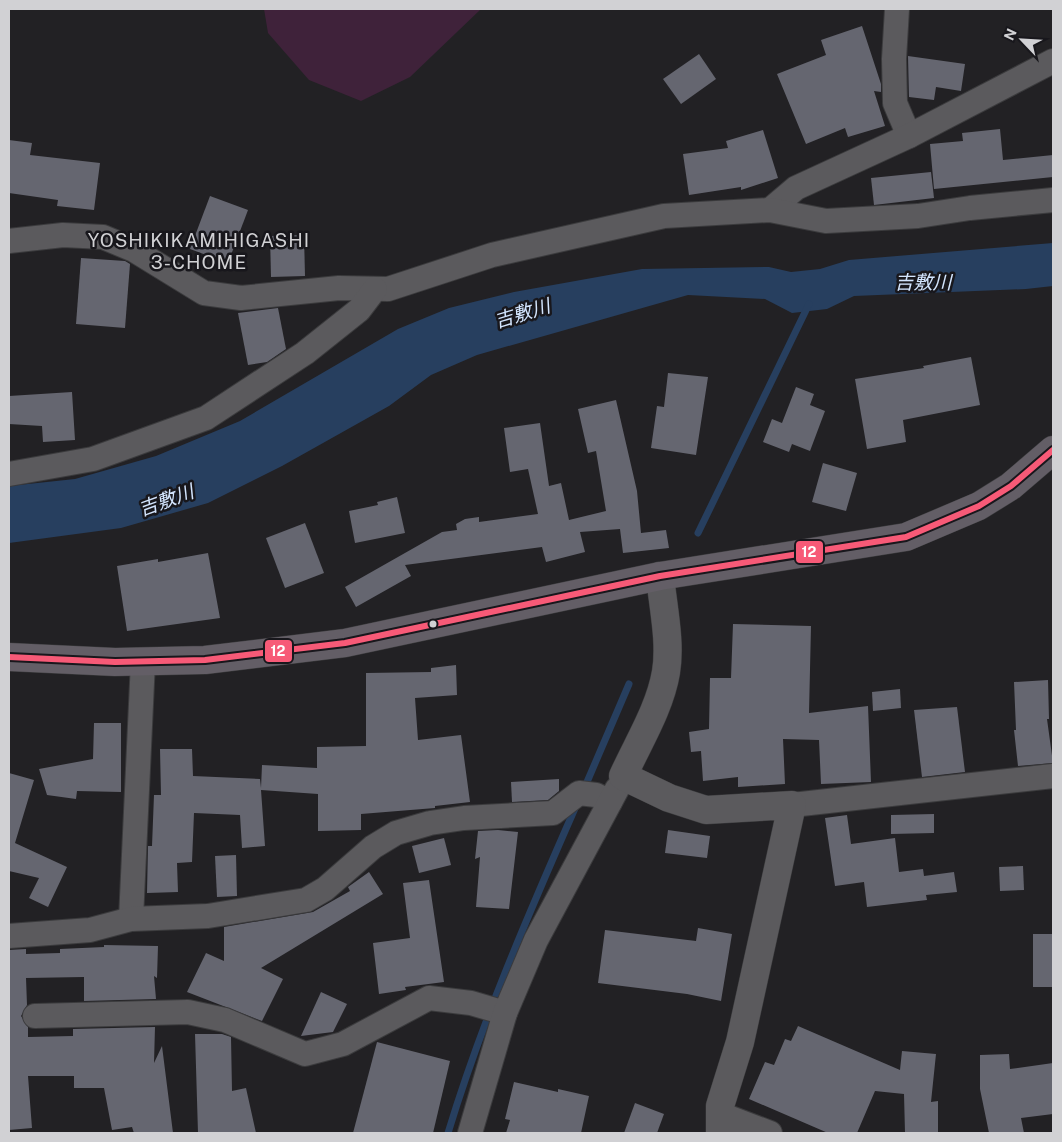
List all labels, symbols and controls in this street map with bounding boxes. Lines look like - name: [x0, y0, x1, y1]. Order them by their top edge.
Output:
- north arrow: [997, 15, 1047, 65]
- text: N: [1001, 26, 1020, 43]
- district label: YOSHIKIKAMIHIGASHI 3-CHOME: [88, 229, 310, 273]
- water label: 吉敷川: [894, 271, 953, 293]
- water label: 吉敷川: [492, 294, 554, 332]
- water label: 吉敷川: [135, 479, 198, 520]
- line badge: 12: [795, 540, 824, 564]
- text: 12: [802, 544, 817, 560]
- unlabelled marker: [428, 619, 438, 629]
- line badge: 12: [264, 639, 293, 663]
- text: 12: [271, 643, 286, 659]

